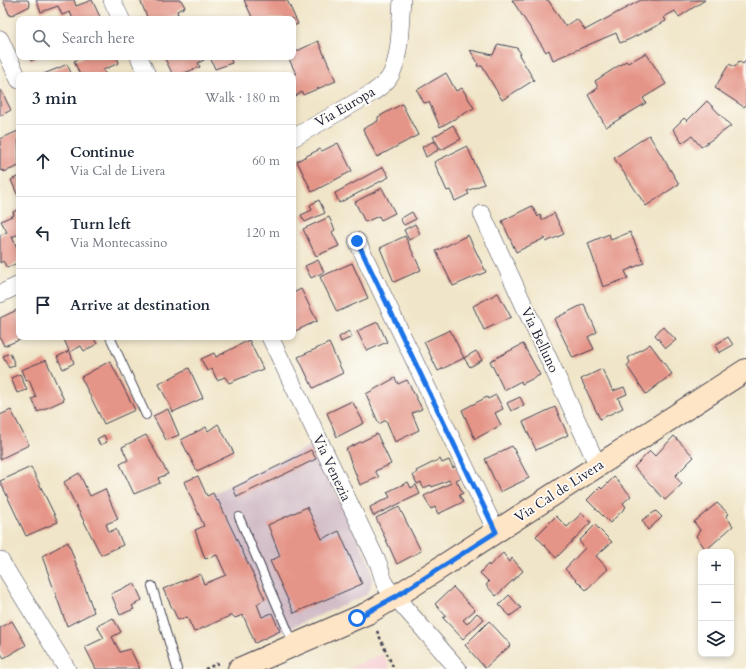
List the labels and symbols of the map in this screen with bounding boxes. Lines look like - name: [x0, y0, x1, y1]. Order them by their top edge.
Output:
- street label: Via Europa: [311, 82, 379, 132]
- route end: [348, 232, 366, 250]
- street label: Via Belluno: [517, 304, 564, 376]
- street label: Via Venezia: [308, 432, 356, 504]
- street label: Via Cal de Livera: [511, 455, 607, 527]
- route start: [348, 609, 366, 627]

